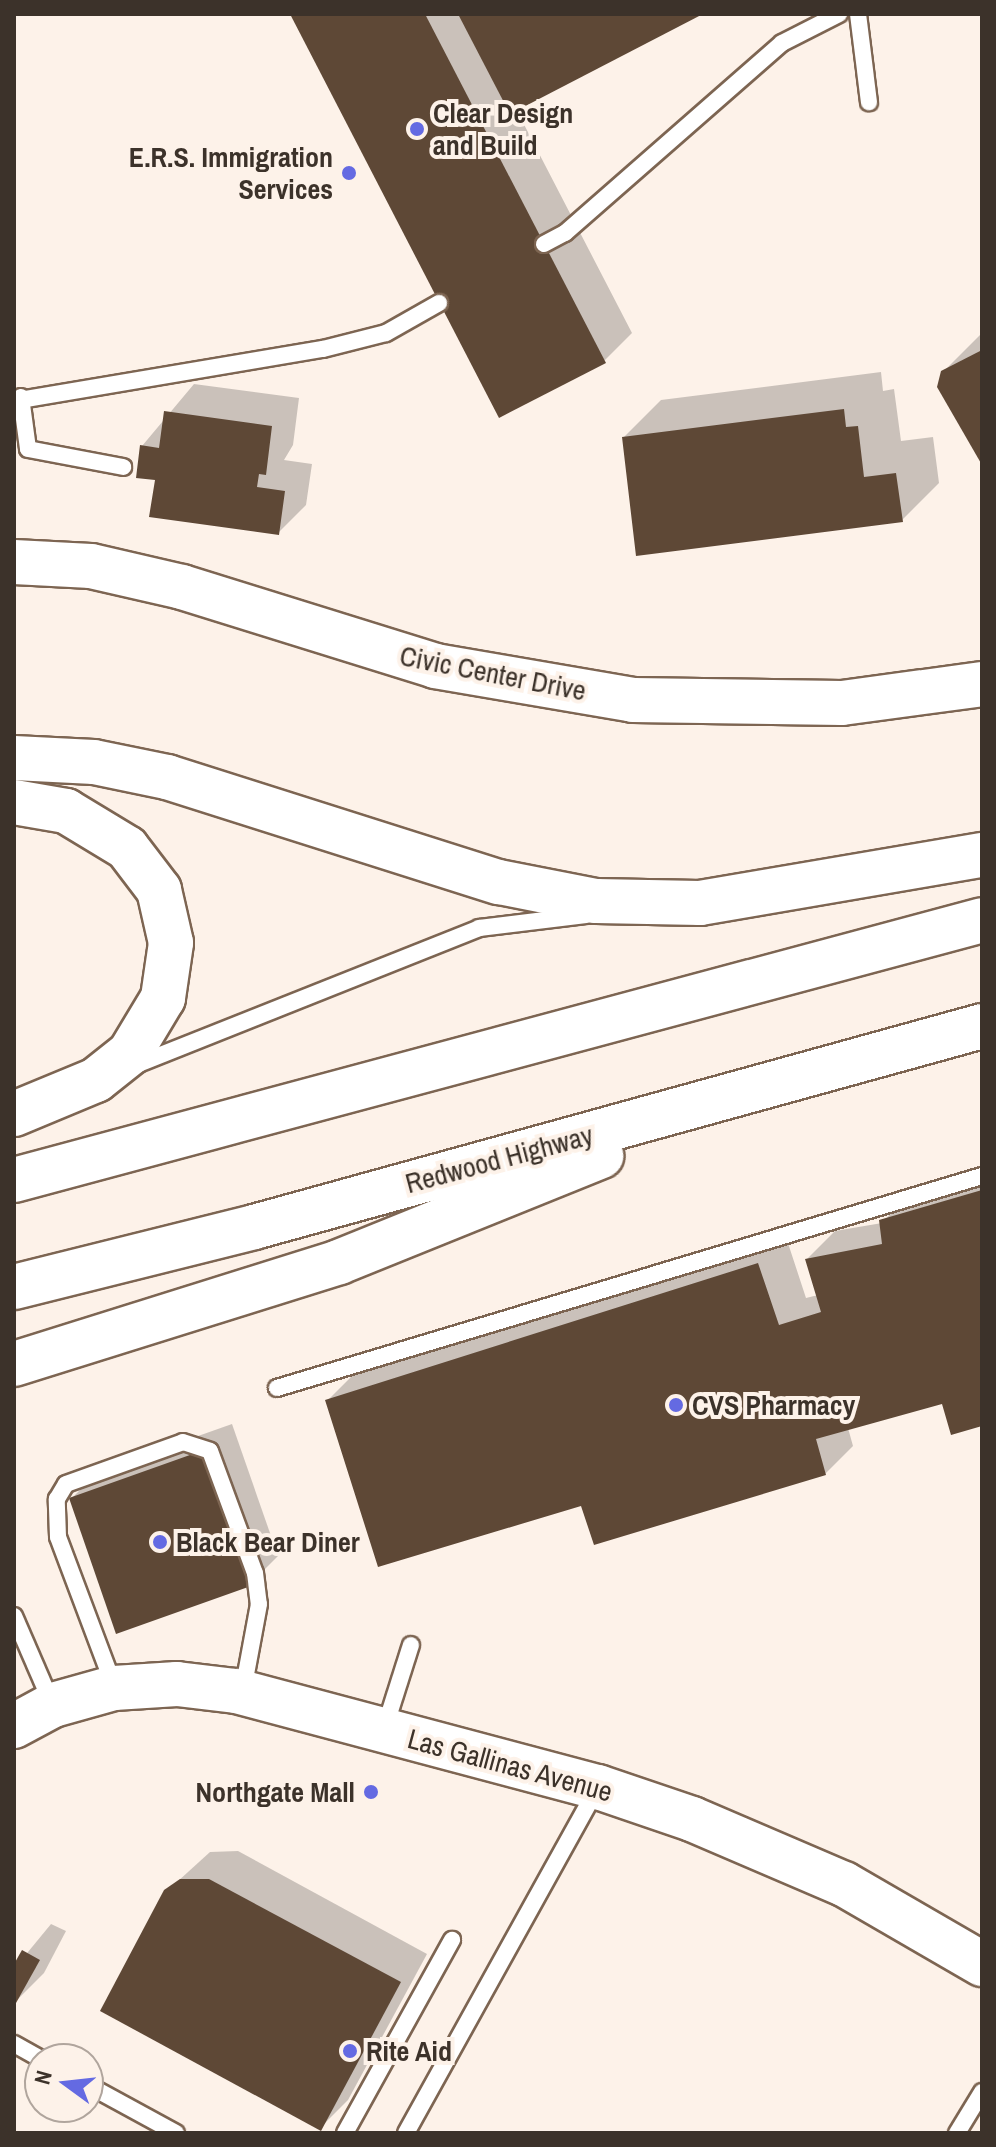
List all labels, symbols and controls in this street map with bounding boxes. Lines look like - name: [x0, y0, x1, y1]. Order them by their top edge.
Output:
- place label: Clear Design and Build: [433, 96, 573, 162]
- marker: Clear Design and Build: [408, 120, 426, 138]
- place label: E.R.S. Immigration Services: [129, 140, 333, 206]
- marker: E.R.S. Immigration Services: [340, 164, 358, 182]
- street label: Civic Center Drive: [397, 638, 589, 708]
- street label: Redwood Highway: [402, 1118, 596, 1200]
- place label: CVS Pharmacy: [692, 1388, 855, 1422]
- marker: CVS Pharmacy: [667, 1396, 685, 1414]
- place label: Black Bear Diner: [176, 1525, 360, 1559]
- marker: Black Bear Diner: [151, 1533, 169, 1551]
- street label: Las Gallinas Avenue: [404, 1721, 616, 1809]
- place label: Northgate Mall: [196, 1775, 355, 1809]
- marker: Northgate Mall: [362, 1783, 380, 1801]
- place label: Rite Aid: [366, 2034, 453, 2068]
- marker: Rite Aid: [341, 2042, 359, 2060]
- north arrow: [24, 2043, 104, 2123]
- text: N: [27, 2067, 59, 2087]

